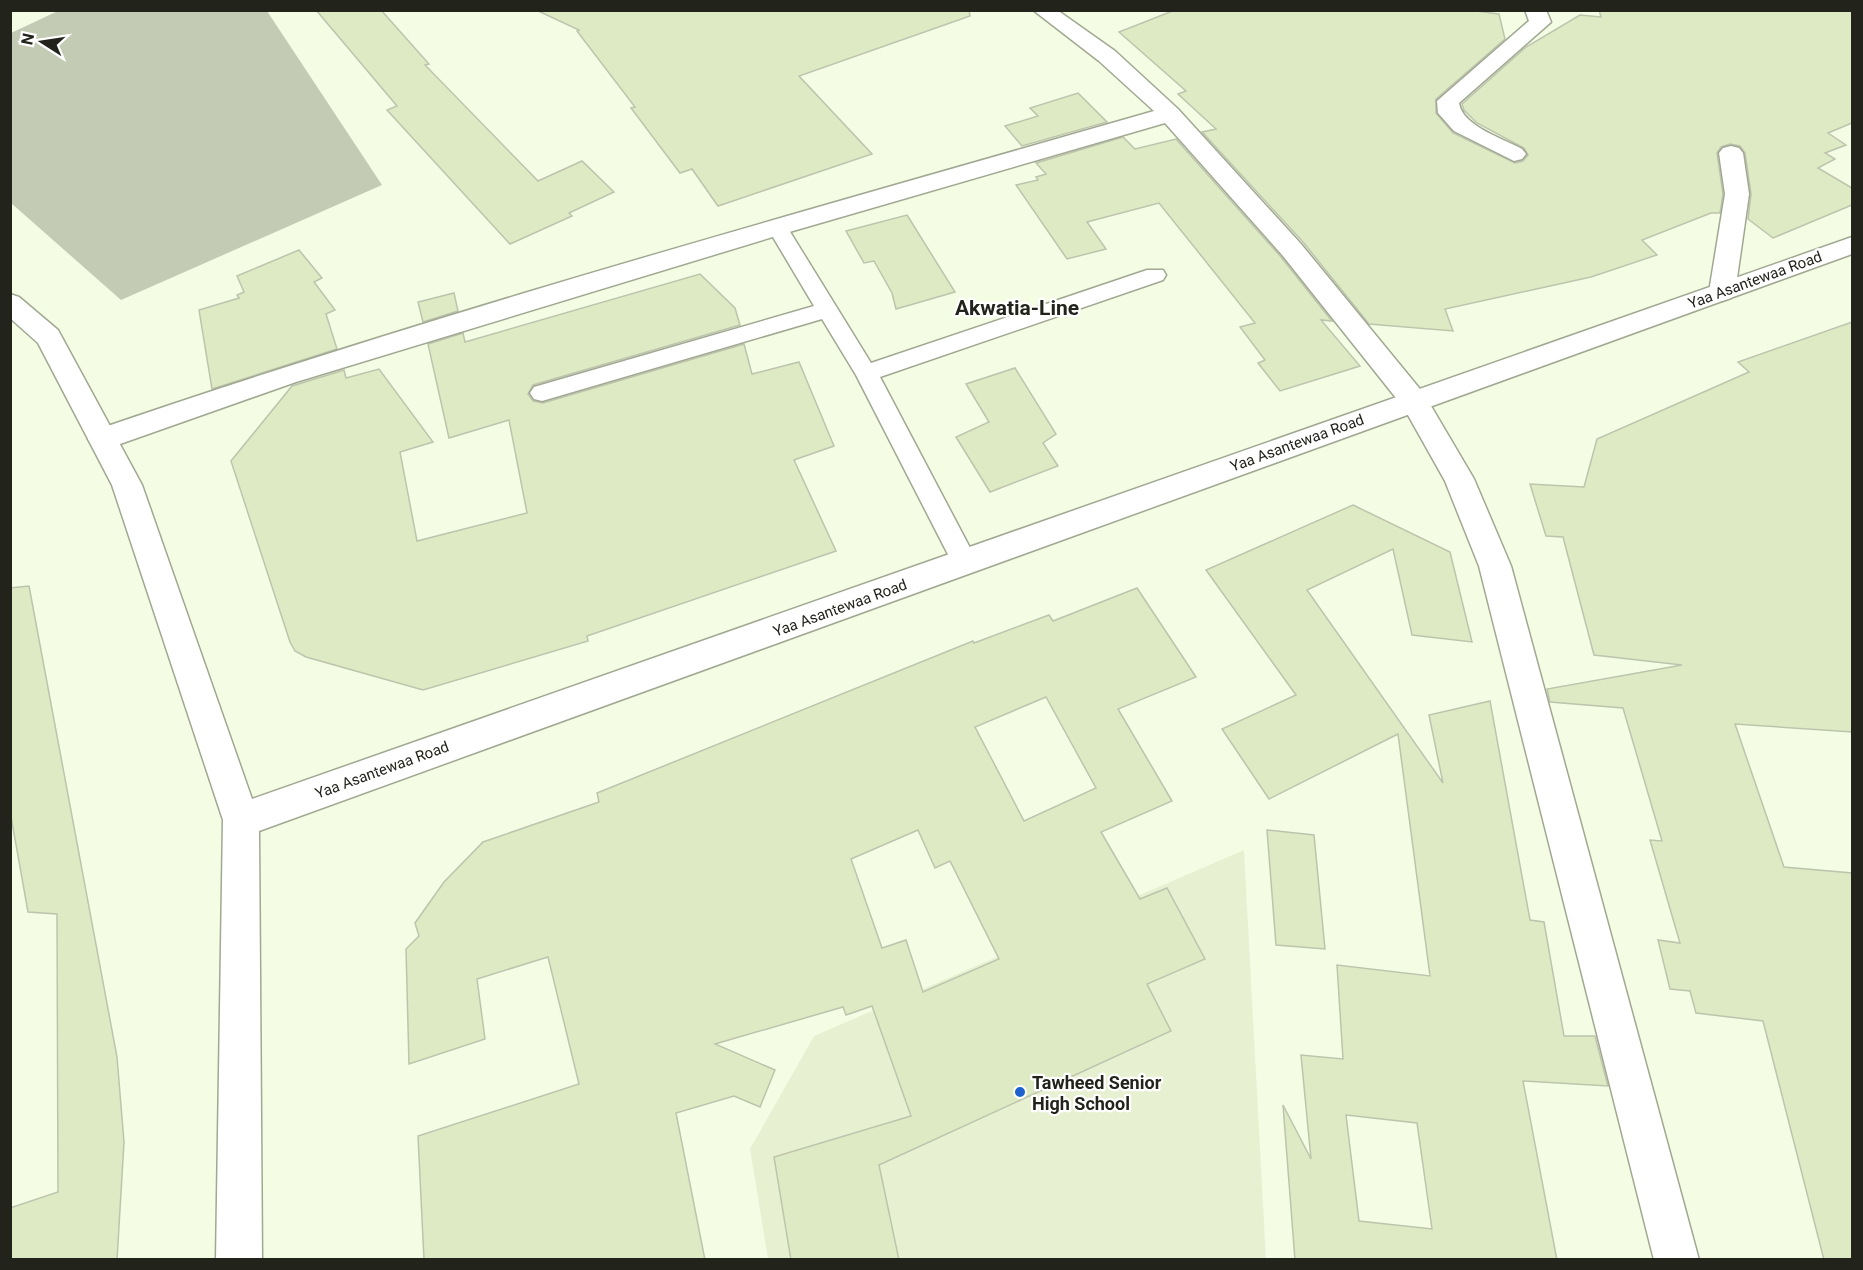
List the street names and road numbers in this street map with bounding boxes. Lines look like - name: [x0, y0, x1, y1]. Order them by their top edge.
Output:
- street label: Yaa Asantewaa Road: [1686, 247, 1824, 313]
- street label: Yaa Asantewaa Road: [1228, 410, 1366, 476]
- street label: Yaa Asantewaa Road: [771, 575, 909, 641]
- street label: Yaa Asantewaa Road: [313, 737, 451, 803]

